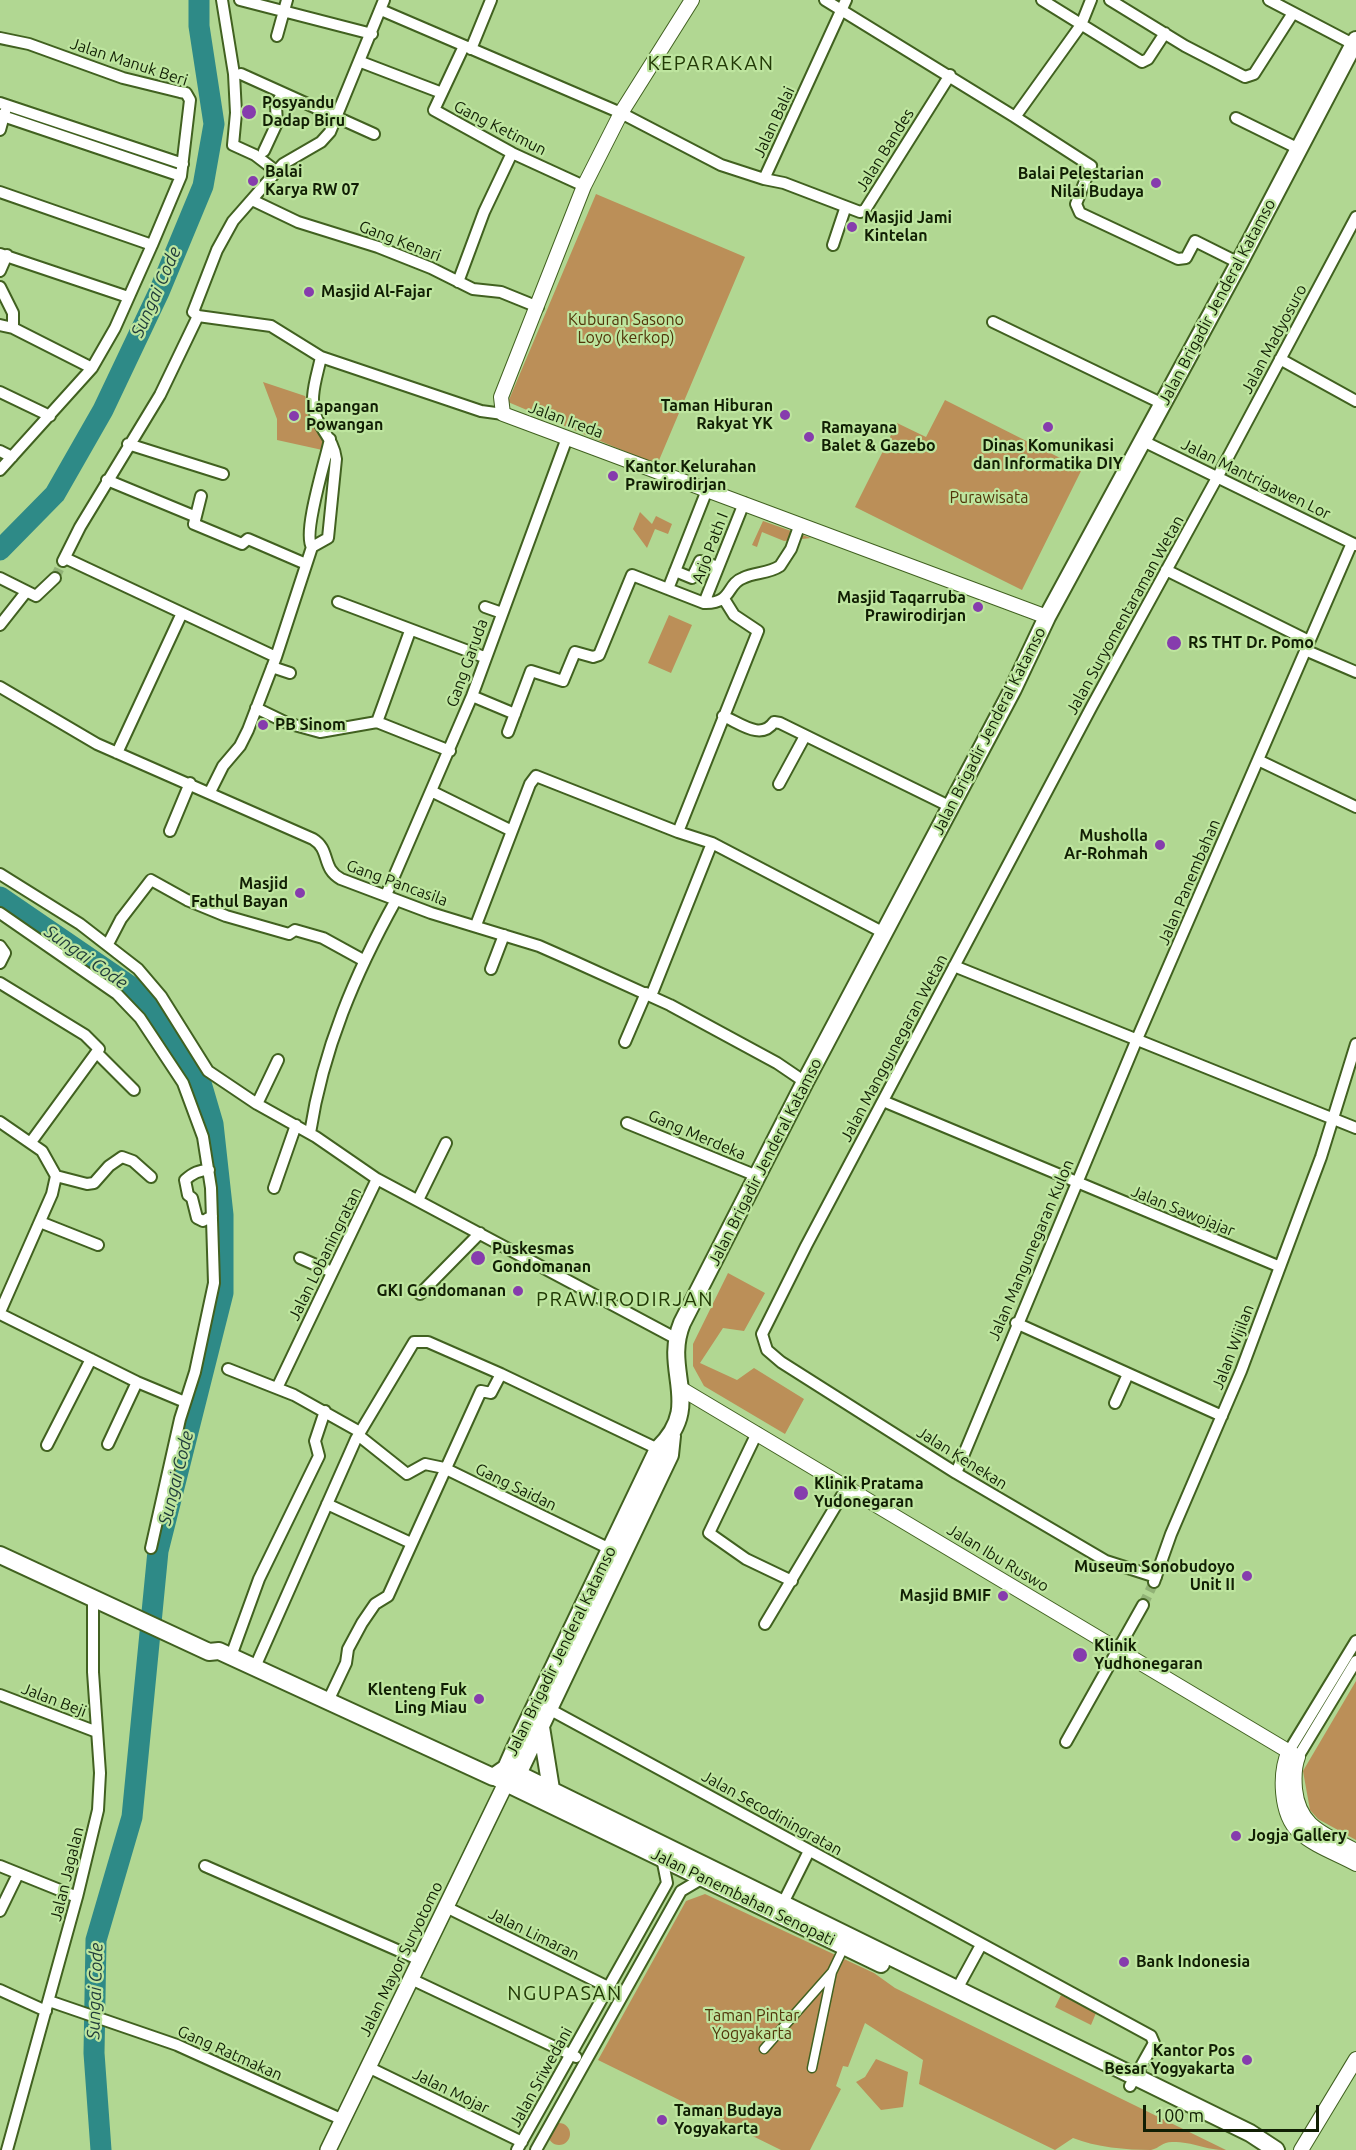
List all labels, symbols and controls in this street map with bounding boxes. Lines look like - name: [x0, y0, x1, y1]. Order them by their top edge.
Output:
- street label: Jalan Manuk Beri: [68, 34, 190, 90]
- district label: KEPARAKAN: [647, 51, 775, 75]
- street label: Jalan Balai: [749, 83, 799, 161]
- place label: Posyandu Dadap Biru: [262, 93, 345, 131]
- street label: Gang Ketimun: [450, 96, 550, 160]
- marker: Posyandu Dadap Biru: [240, 103, 258, 121]
- street label: Jalan Bandes: [852, 105, 918, 195]
- place label: Balai Karya RW 07: [265, 162, 359, 200]
- place label: Balai Pelestarian Nilai Budaya: [1018, 164, 1144, 202]
- marker: Balai Karya RW 07: [246, 174, 260, 188]
- marker: Balai Pelestarian Nilai Budaya: [1149, 176, 1163, 190]
- street label: Jalan Brigadir Jenderal Katamso: [1154, 196, 1280, 408]
- place label: Masjid Jami Kintelan: [864, 208, 952, 246]
- street label: Gang Kenari: [356, 217, 444, 265]
- marker: Masjid Jami Kintelan: [845, 220, 859, 234]
- water label: Sungai Code: [126, 243, 186, 341]
- street label: Jalan Madyosuro: [1237, 281, 1311, 397]
- place label: Masjid Al-Fajar: [321, 282, 432, 302]
- marker: Masjid Al-Fajar: [302, 285, 316, 299]
- park label: Kuburan Sasono Loyo (kerkop): [568, 310, 684, 348]
- place label: Taman Hiburan Rakyat YK: [661, 396, 773, 434]
- place label: Lapangan Powangan: [306, 397, 383, 435]
- street label: Jalan Ireda: [526, 398, 606, 442]
- marker: Taman Hiburan Rakyat YK: [778, 408, 792, 422]
- marker: Lapangan Powangan: [287, 409, 301, 423]
- place label: Ramayana Balet & Gazebo: [821, 418, 936, 456]
- marker: Dinas Komunikasi dan Informatika DIY: [1041, 420, 1055, 434]
- marker: Ramayana Balet & Gazebo: [802, 430, 816, 444]
- street label: Jalan Mantrigawen Lor: [1178, 434, 1334, 524]
- place label: Dinas Komunikasi dan Informatika DIY: [973, 436, 1123, 474]
- place label: Kantor Kelurahan Prawirodirjan: [625, 457, 756, 495]
- marker: Kantor Kelurahan Prawirodirjan: [606, 469, 620, 483]
- park label: Purawisata: [950, 488, 1028, 508]
- street label: Arjo Path I: [688, 510, 732, 586]
- street label: Jalan Suryomentaraman Wetan: [1062, 512, 1188, 718]
- place label: Masjid Taqarruba Prawirodirjan: [837, 588, 966, 626]
- marker: Masjid Taqarruba Prawirodirjan: [971, 600, 985, 614]
- street label: Gang Garuda: [442, 616, 492, 710]
- street label: Jalan Brigadir Jenderal Katamso: [928, 624, 1050, 838]
- place label: RS THT Dr. Pomo: [1188, 633, 1314, 653]
- marker: RS THT Dr. Pomo: [1165, 634, 1183, 652]
- place label: PB Sinom: [275, 715, 346, 735]
- marker: PB Sinom: [256, 718, 270, 732]
- street label: Jalan Panembahan: [1154, 816, 1224, 948]
- place label: Musholla Ar-Rohmah: [1064, 826, 1148, 864]
- marker: Musholla Ar-Rohmah: [1153, 838, 1167, 852]
- street label: Gang Pancasila: [344, 856, 450, 910]
- place label: Masjid Fathul Bayan: [191, 874, 288, 912]
- marker: Masjid Fathul Bayan: [293, 886, 307, 900]
- water label: Sungai Code: [40, 920, 132, 994]
- street label: Jalan Manggunegaran Wetan: [836, 951, 952, 1145]
- street label: Jalan Brigadir Jenderal Katamso: [704, 1055, 826, 1269]
- street label: Gang Merdeka: [645, 1106, 749, 1164]
- street label: Jalan Mangunegaran Kulon: [984, 1157, 1078, 1343]
- street label: Jalan Sawojajar: [1128, 1181, 1238, 1241]
- street label: Jalan Lobaningratan: [284, 1184, 366, 1324]
- place label: Puskesmas Gondomanan: [492, 1239, 591, 1277]
- marker: Puskesmas Gondomanan: [469, 1249, 487, 1267]
- place label: GKI Gondomanan: [377, 1281, 506, 1301]
- marker: GKI Gondomanan: [511, 1284, 525, 1298]
- district label: PRAWIRODIRJAN: [536, 1287, 714, 1311]
- street label: Jalan Wijilan: [1208, 1302, 1258, 1392]
- street label: Jalan Kenekan: [913, 1423, 1011, 1493]
- water label: Sungai Code: [154, 1429, 198, 1527]
- street label: Gang Saidan: [472, 1459, 560, 1515]
- place label: Klinik Pratama Yudonegaran: [814, 1474, 924, 1512]
- marker: Klinik Pratama Yudonegaran: [792, 1484, 810, 1502]
- street label: Jalan Ibu Ruswo: [944, 1520, 1052, 1596]
- street label: Jalan Brigadir Jenderal Katamso: [502, 1543, 620, 1759]
- place label: Museum Sonobudoyo Unit II: [1074, 1557, 1235, 1595]
- marker: Museum Sonobudoyo Unit II: [1240, 1569, 1254, 1583]
- place label: Masjid BMIF: [900, 1586, 991, 1606]
- marker: Masjid BMIF: [996, 1589, 1010, 1603]
- place label: Klinik Yudhonegaran: [1094, 1636, 1203, 1674]
- marker: Klinik Yudhonegaran: [1071, 1646, 1089, 1664]
- street label: Jalan Beji: [19, 1679, 89, 1721]
- place label: Klenteng Fuk Ling Miau: [367, 1680, 467, 1718]
- marker: Klenteng Fuk Ling Miau: [472, 1692, 486, 1706]
- street label: Jalan Secodiningratan: [698, 1766, 846, 1860]
- street label: Jalan Jagalan: [46, 1825, 88, 1923]
- place label: Jogja Gallery: [1248, 1826, 1347, 1846]
- marker: Jogja Gallery: [1229, 1829, 1243, 1843]
- street label: Jalan Panembahan Senopati: [648, 1844, 838, 1950]
- street label: Jalan Mayor Suryotomo: [355, 1878, 447, 2040]
- street label: Jalan Limaran: [485, 1904, 583, 1964]
- water label: Sungai Code: [83, 1942, 107, 2040]
- place label: Bank Indonesia: [1136, 1952, 1250, 1972]
- marker: Bank Indonesia: [1117, 1955, 1131, 1969]
- district label: NGUPASAN: [507, 1981, 623, 2005]
- park label: Taman Pintar Yogyakarta: [705, 2006, 799, 2044]
- street label: Gang Ratmakan: [175, 2021, 285, 2085]
- street label: Jalan Sriwedani: [506, 2024, 576, 2130]
- place label: Kantor Pos Besar Yogyakarta: [1104, 2041, 1235, 2079]
- marker: Kantor Pos Besar Yogyakarta: [1240, 2053, 1254, 2067]
- street label: Jalan Mojar: [410, 2064, 492, 2118]
- scale bar: [1146, 2093, 1322, 2131]
- place label: Taman Budaya Yogyakarta: [674, 2101, 782, 2139]
- text: 100 m: [1154, 2105, 1204, 2125]
- marker: Taman Budaya Yogyakarta: [655, 2113, 669, 2127]

